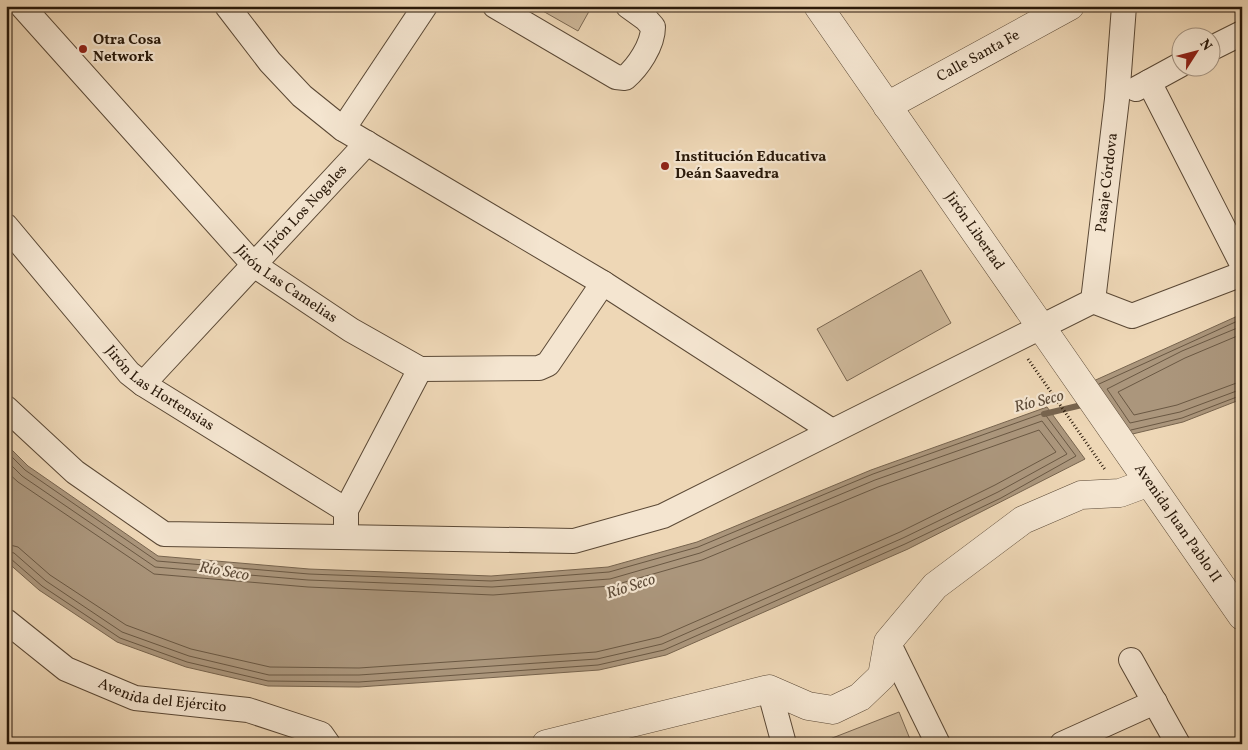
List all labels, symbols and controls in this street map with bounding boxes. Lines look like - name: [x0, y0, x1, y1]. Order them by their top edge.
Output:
- street label: Calle Santa Fe: [933, 25, 1024, 87]
- north arrow: [1170, 28, 1220, 78]
- place label: Otra Cosa Network: [93, 30, 162, 68]
- text: N: [1195, 36, 1216, 55]
- marker: Otra Cosa Network: [77, 43, 89, 55]
- street label: Pasaje Córdova: [1091, 132, 1123, 234]
- place label: Institución Educativa Deán Saavedra: [675, 147, 827, 185]
- street label: Jirón Los Nogales: [259, 160, 352, 258]
- marker: Institución Educativa Deán Saavedra: [659, 160, 671, 172]
- street label: Jirón Libertad: [940, 187, 1009, 275]
- street label: Jirón Las Camelias: [230, 240, 341, 328]
- street label: Jirón Las Hortensias: [100, 341, 218, 436]
- water label: Río Seco: [1012, 385, 1067, 419]
- street label: Avenida Juan Pablo II: [1129, 460, 1226, 587]
- water label: Río Seco: [197, 557, 251, 587]
- water label: Río Seco: [604, 569, 659, 605]
- street label: Avenida del Ejército: [95, 673, 228, 718]

